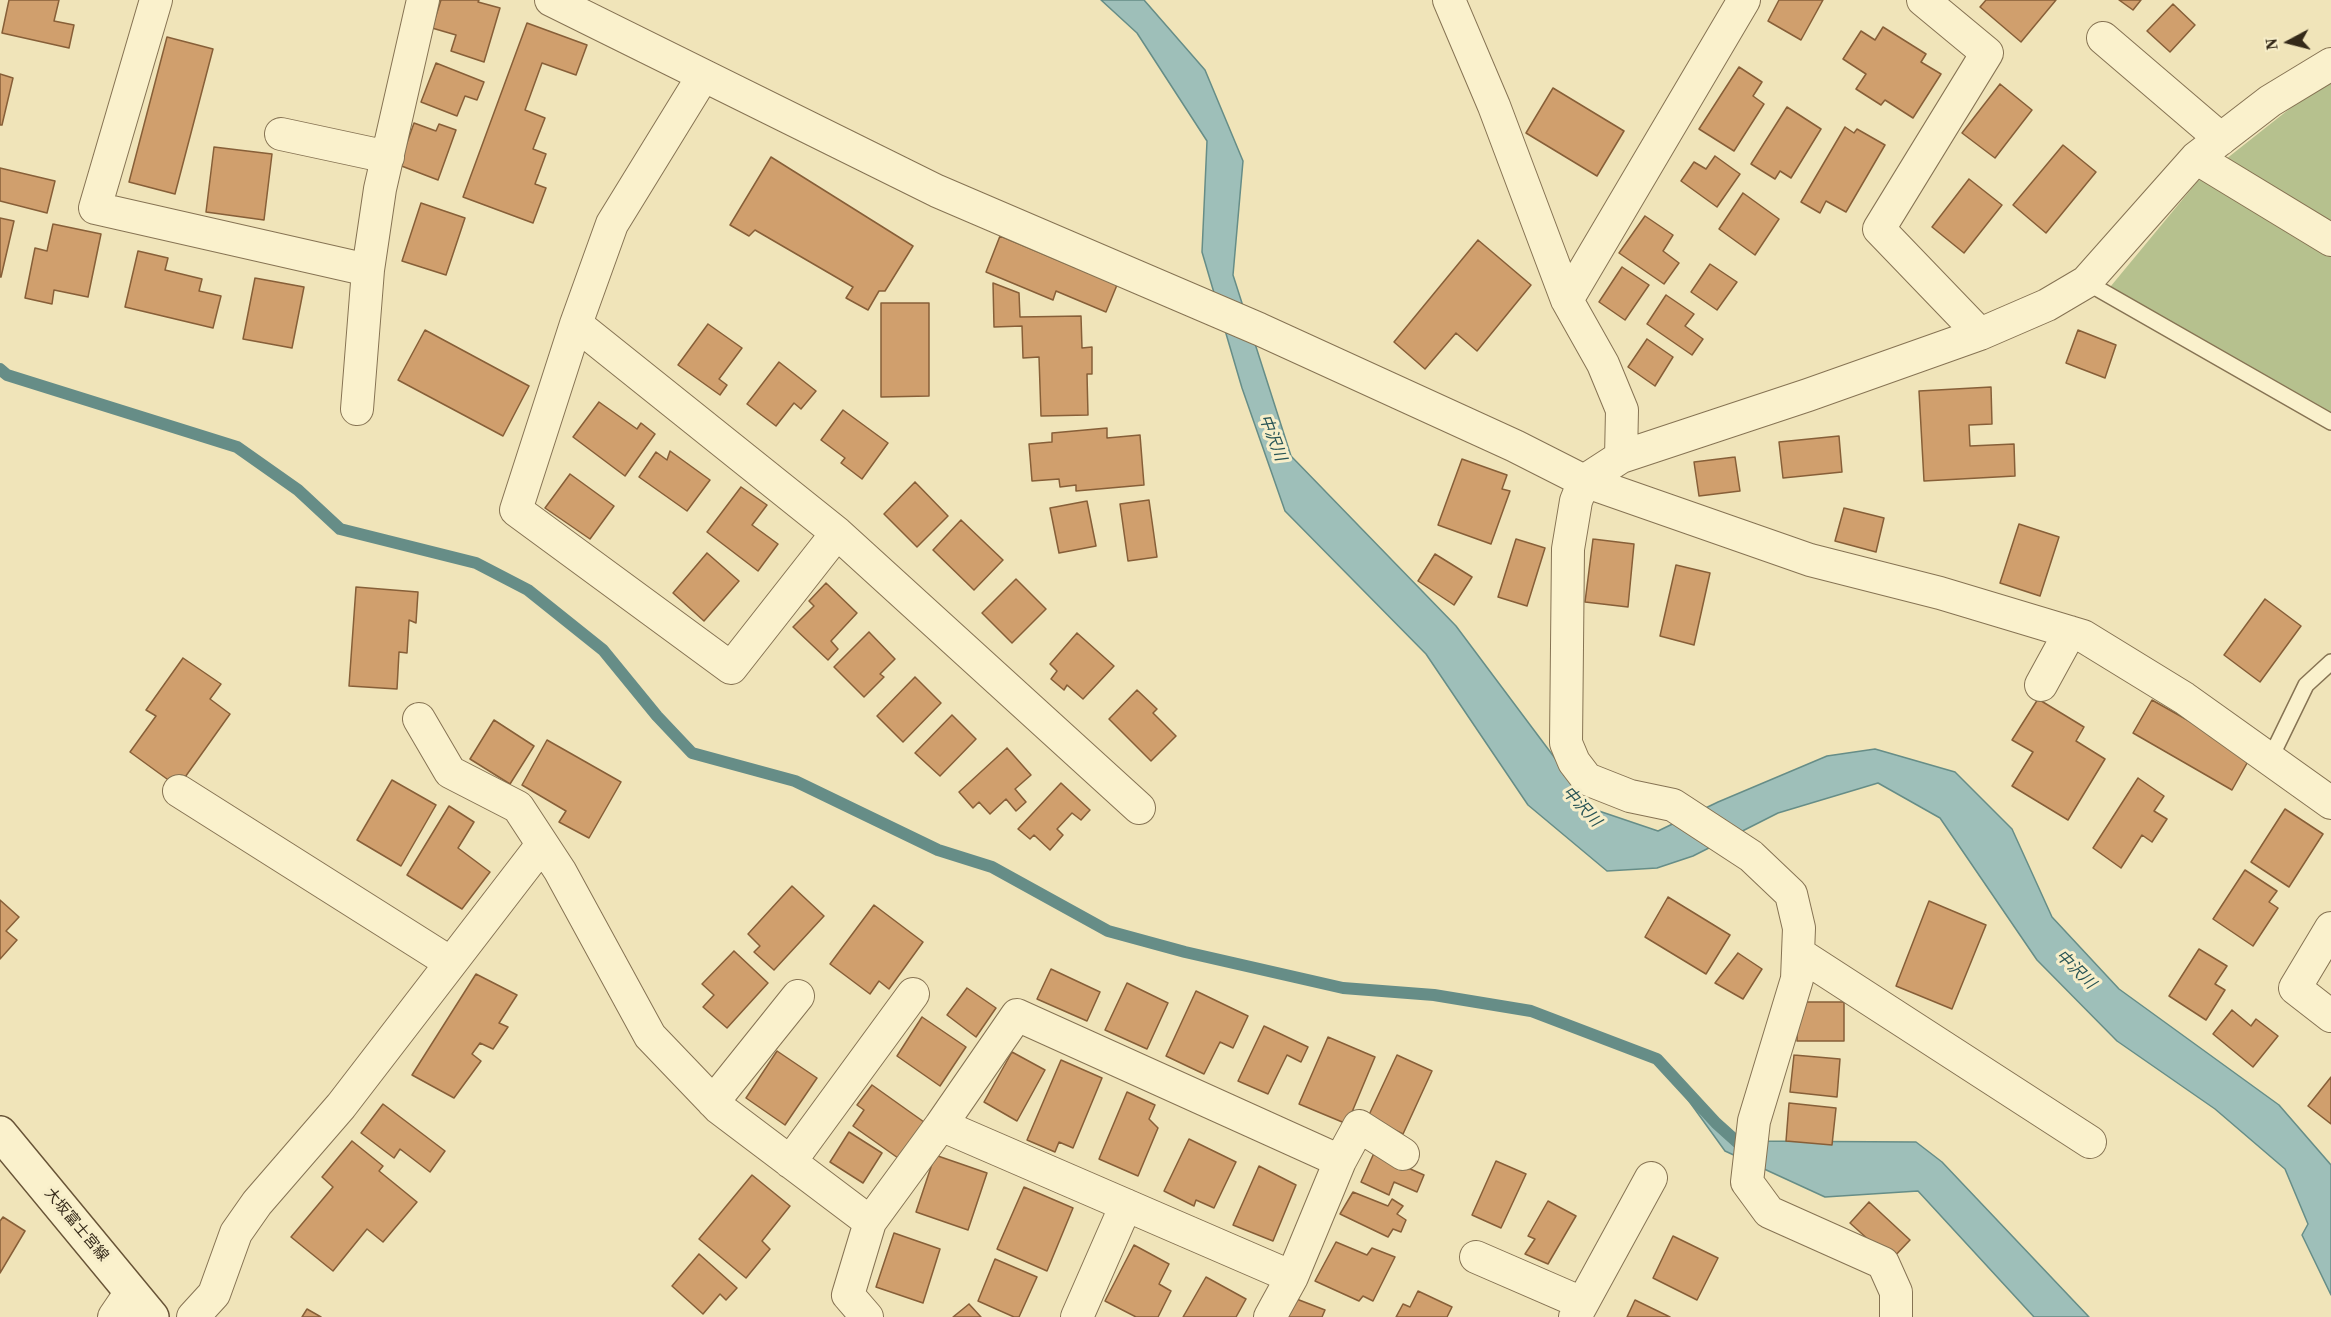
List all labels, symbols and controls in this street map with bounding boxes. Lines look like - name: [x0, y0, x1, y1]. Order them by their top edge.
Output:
- north arrow: [2259, 12, 2319, 72]
- text: N: [2260, 37, 2283, 51]
- water label: 中沢川: [1254, 412, 1290, 464]
- water label: 中沢川: [1558, 783, 1604, 831]
- water label: 中沢川: [2051, 946, 2099, 994]
- street label: 大坂富士宮線: [40, 1185, 112, 1265]

